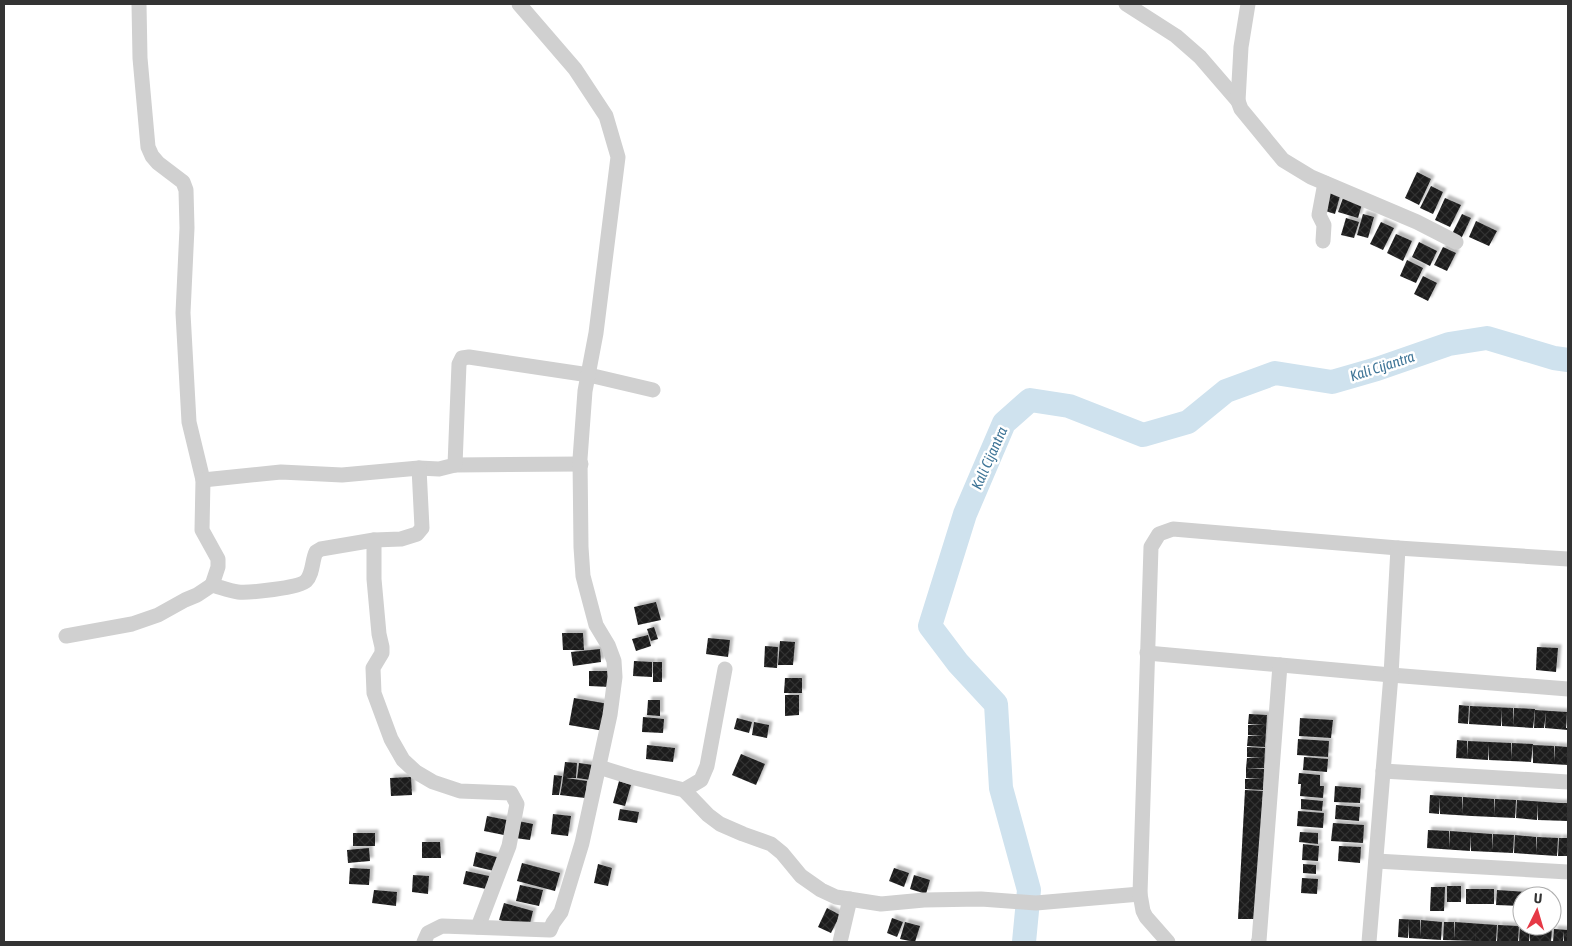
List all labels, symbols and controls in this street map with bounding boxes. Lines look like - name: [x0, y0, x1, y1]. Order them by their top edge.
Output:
- water label: Kali Cijantra: [1348, 348, 1416, 384]
- water label: Kali Cijantra: [968, 424, 1010, 492]
- north arrow: [1512, 886, 1562, 936]
- text: U: [1533, 890, 1543, 906]

